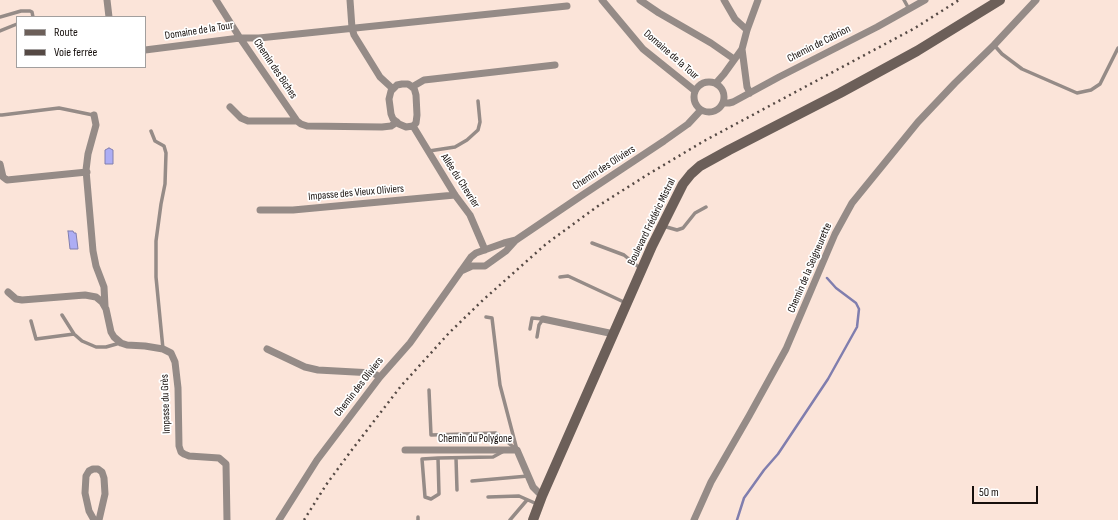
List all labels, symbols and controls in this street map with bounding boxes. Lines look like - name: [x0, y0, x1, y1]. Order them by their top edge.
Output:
- legend: [16, 16, 146, 68]
- street label: Domaine de la Tour: [164, 19, 234, 43]
- street label: Chemin de Cabrion: [785, 22, 853, 66]
- text: Route: [54, 25, 78, 40]
- street label: Domaine de la Tour: [641, 27, 701, 83]
- street label: Chemin des Biches: [250, 37, 300, 101]
- text: Voie ferrée: [54, 45, 97, 60]
- street label: Chemin des Oliviers: [570, 143, 638, 193]
- street label: Allée du Chevrier: [438, 151, 482, 211]
- street label: Boulevard Frédéric Mistral: [625, 176, 679, 268]
- street label: Impasse des Vieux Oliviers: [308, 182, 404, 204]
- street label: Chemin de la Seigneurette: [785, 221, 835, 315]
- street label: Chemin des Oliviers: [332, 355, 386, 419]
- street label: Impasse du Grès: [158, 374, 174, 434]
- street label: Chemin du Polygone: [438, 432, 512, 446]
- scale bar: [974, 478, 1040, 504]
- text: 50 m: [979, 485, 999, 500]

